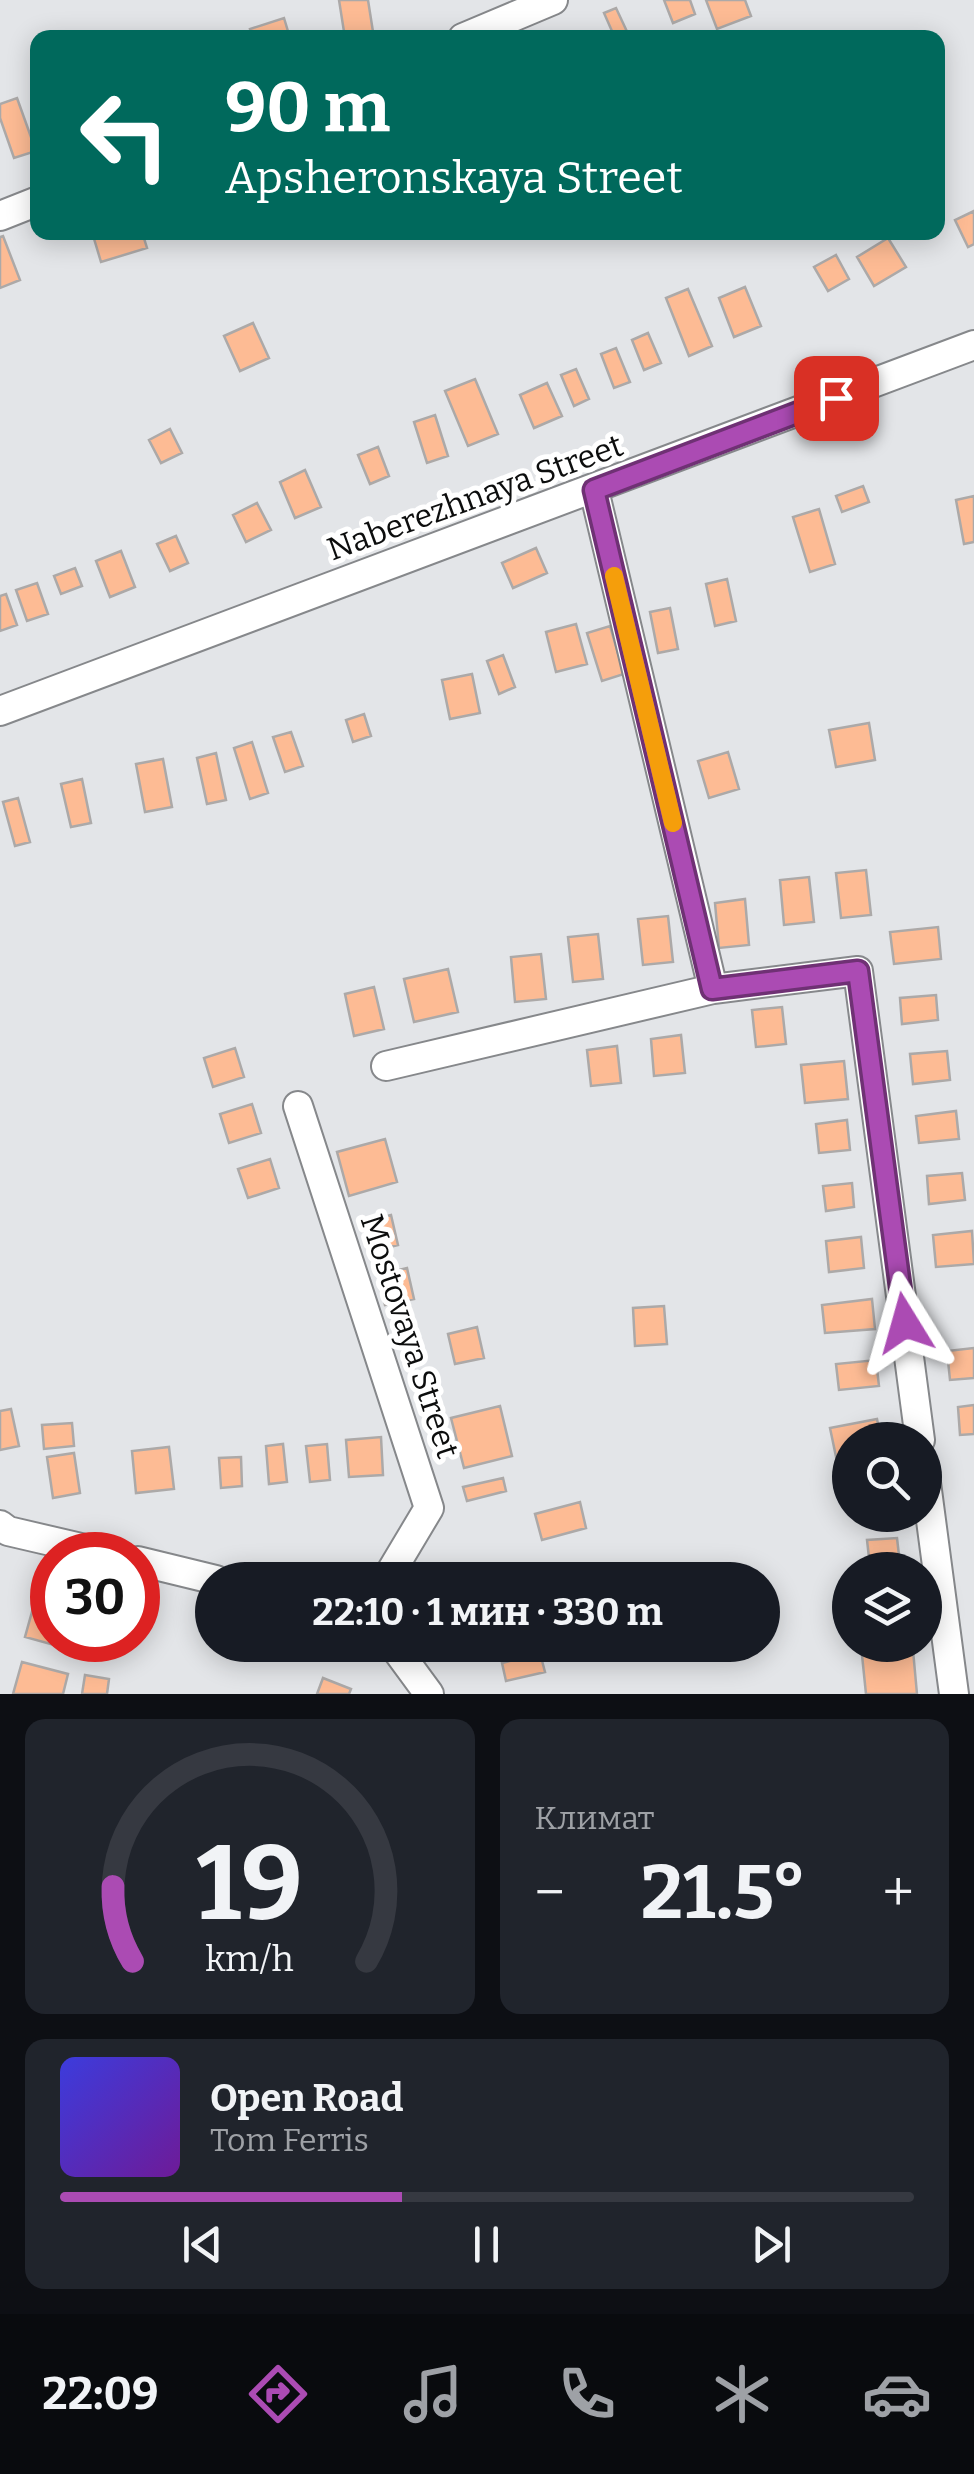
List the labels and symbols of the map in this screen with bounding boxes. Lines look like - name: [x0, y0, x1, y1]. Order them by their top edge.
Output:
- pin: [794, 356, 879, 441]
- street label: Naberezhnaya Street: [322, 426, 628, 568]
- street label: Mostovaya Street: [353, 1209, 467, 1463]
- position arrow: [853, 1271, 957, 1375]
- speed limit sign: 30: [30, 1532, 160, 1662]

